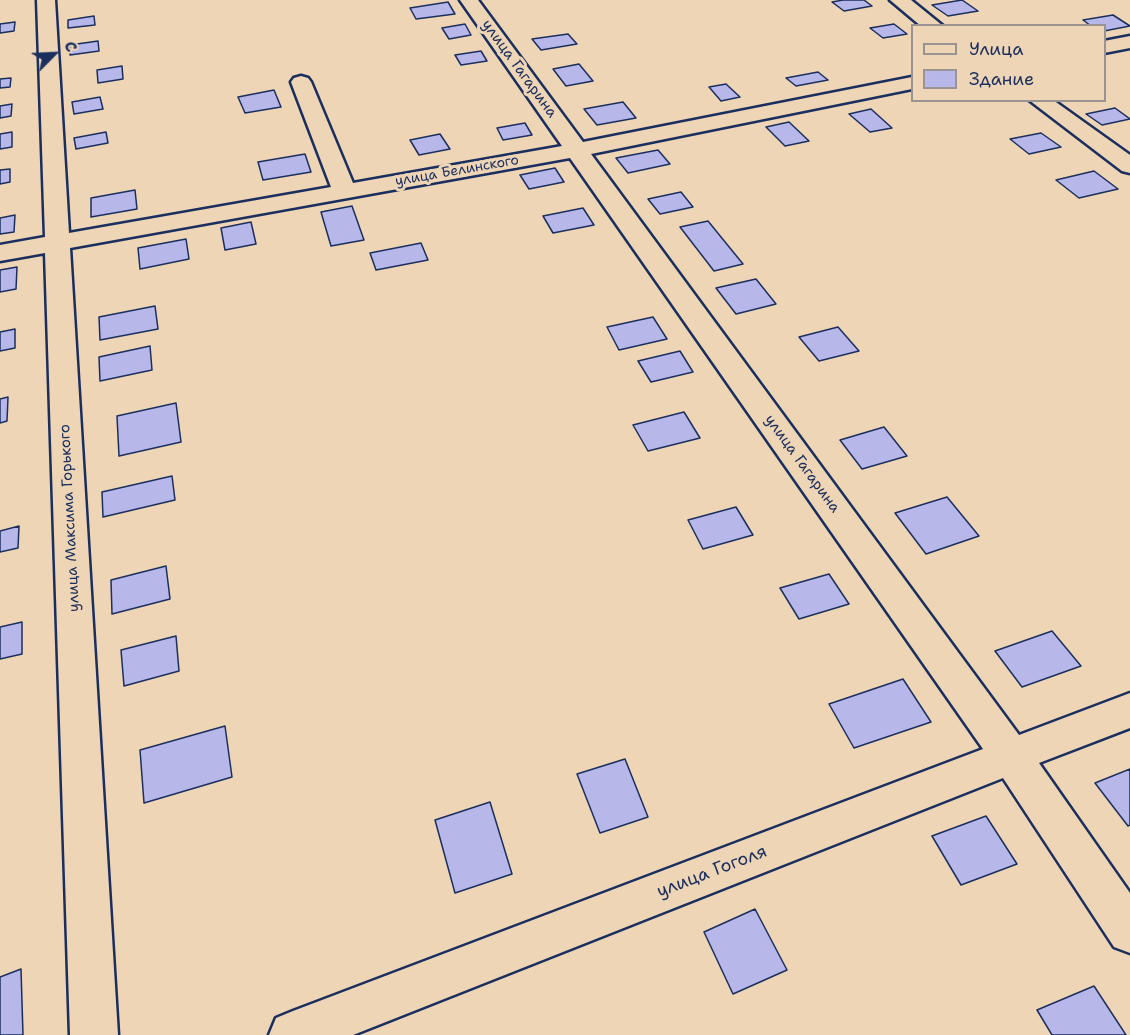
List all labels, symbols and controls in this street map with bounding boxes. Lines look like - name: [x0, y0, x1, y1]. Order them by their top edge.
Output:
- street label: улица Гагарина: [477, 16, 561, 122]
- north arrow: [24, 24, 84, 84]
- legend: [911, 24, 1106, 102]
- text: Улица: [969, 37, 1023, 61]
- text: С: [59, 38, 82, 55]
- text: Здание: [969, 67, 1034, 91]
- street label: улица Белинского: [394, 152, 520, 190]
- street label: улица Гагарина: [760, 411, 844, 517]
- street label: улица Максима Горького: [56, 424, 84, 612]
- street label: улица Гоголя: [654, 841, 770, 903]

